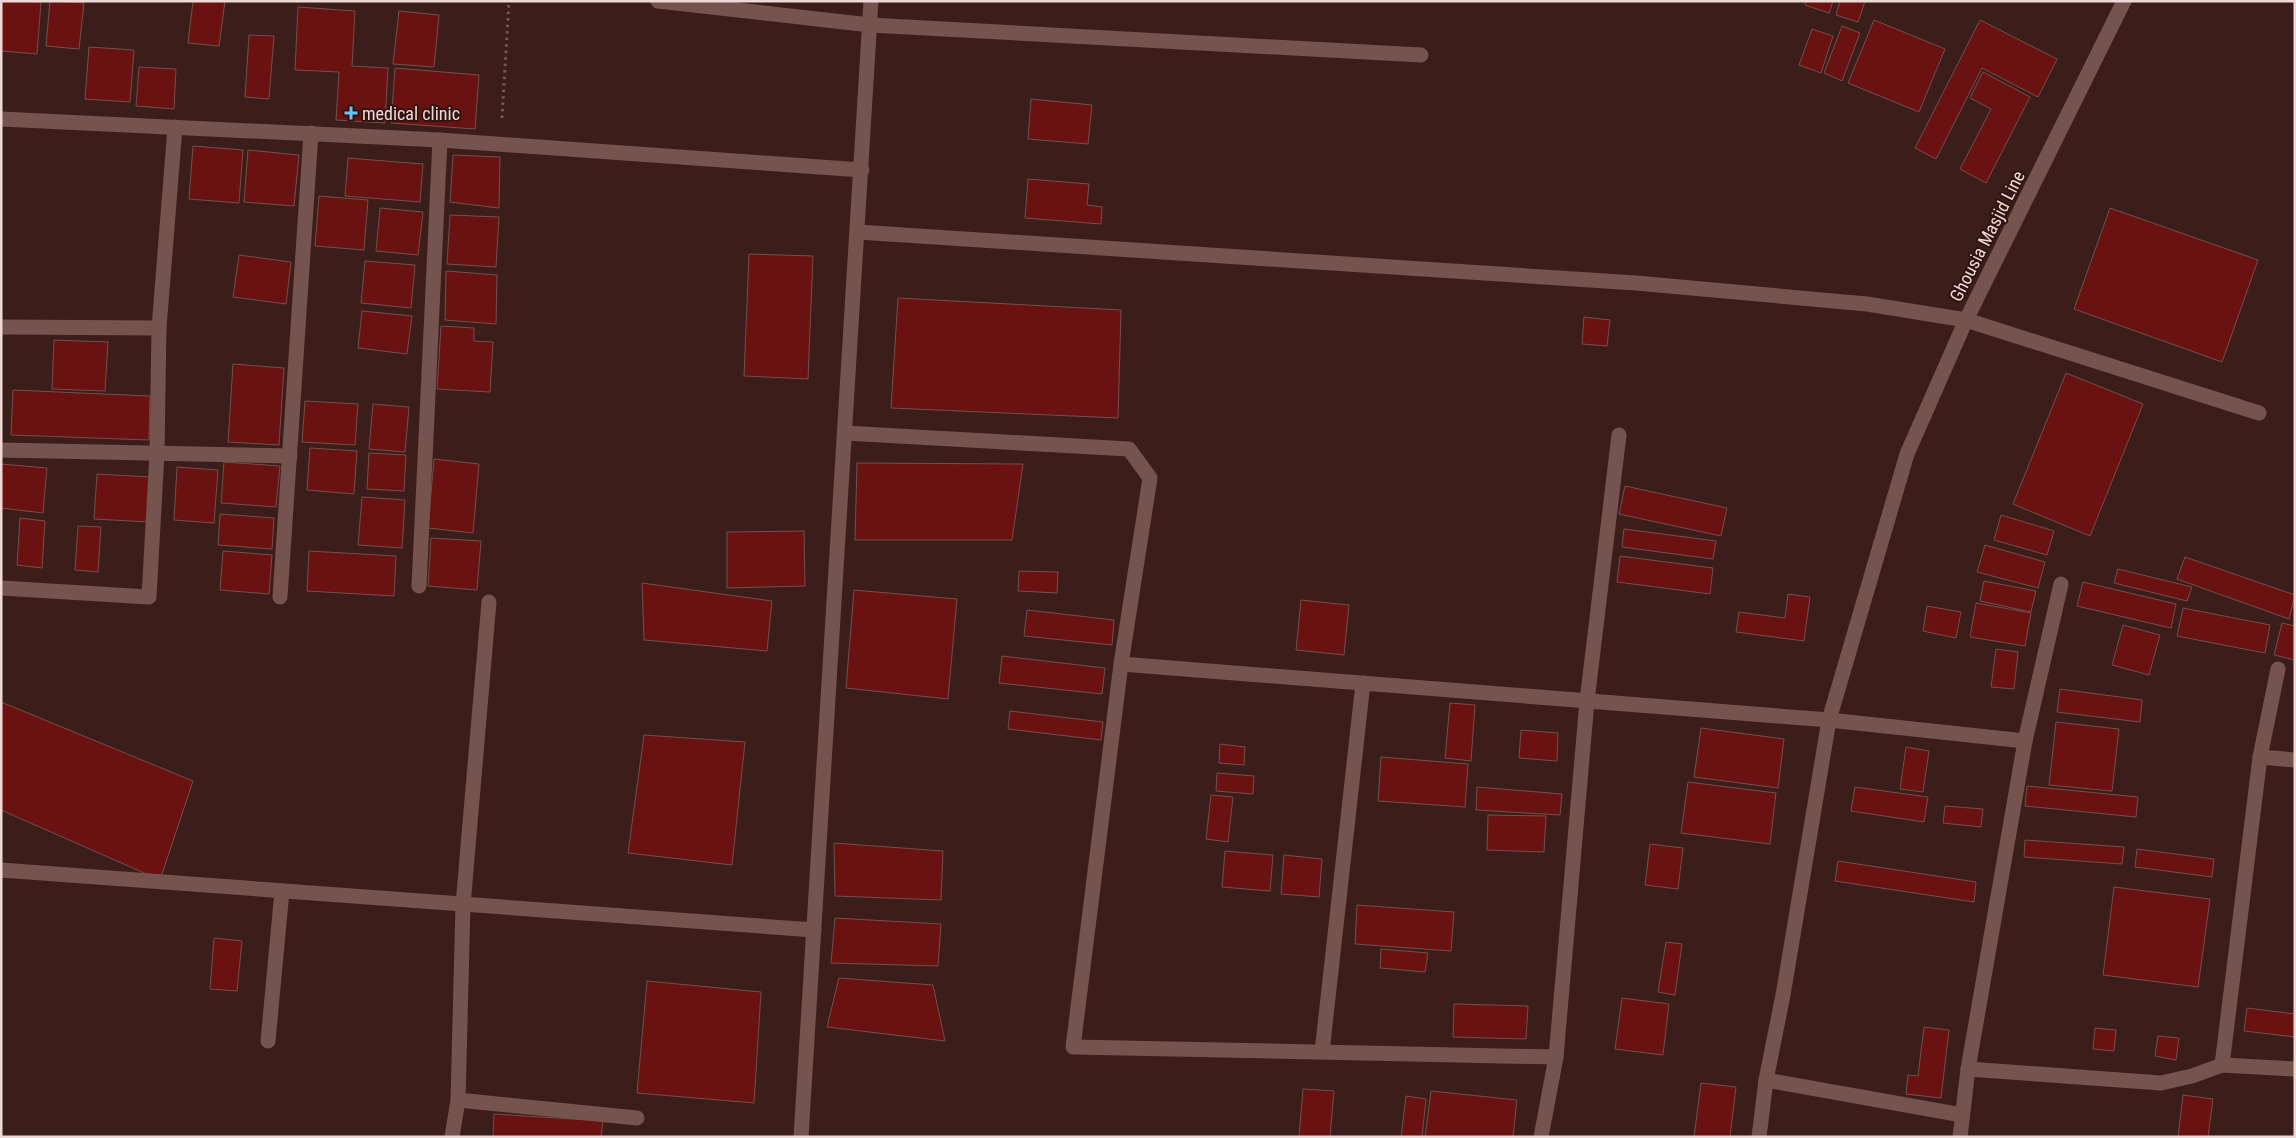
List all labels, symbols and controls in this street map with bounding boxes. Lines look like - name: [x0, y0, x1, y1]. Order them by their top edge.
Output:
- place label: medical clinic: [362, 103, 460, 124]
- marker: medical clinic: [344, 106, 358, 120]
- street label: Ghousia Masjid Line: [1945, 167, 2029, 305]

